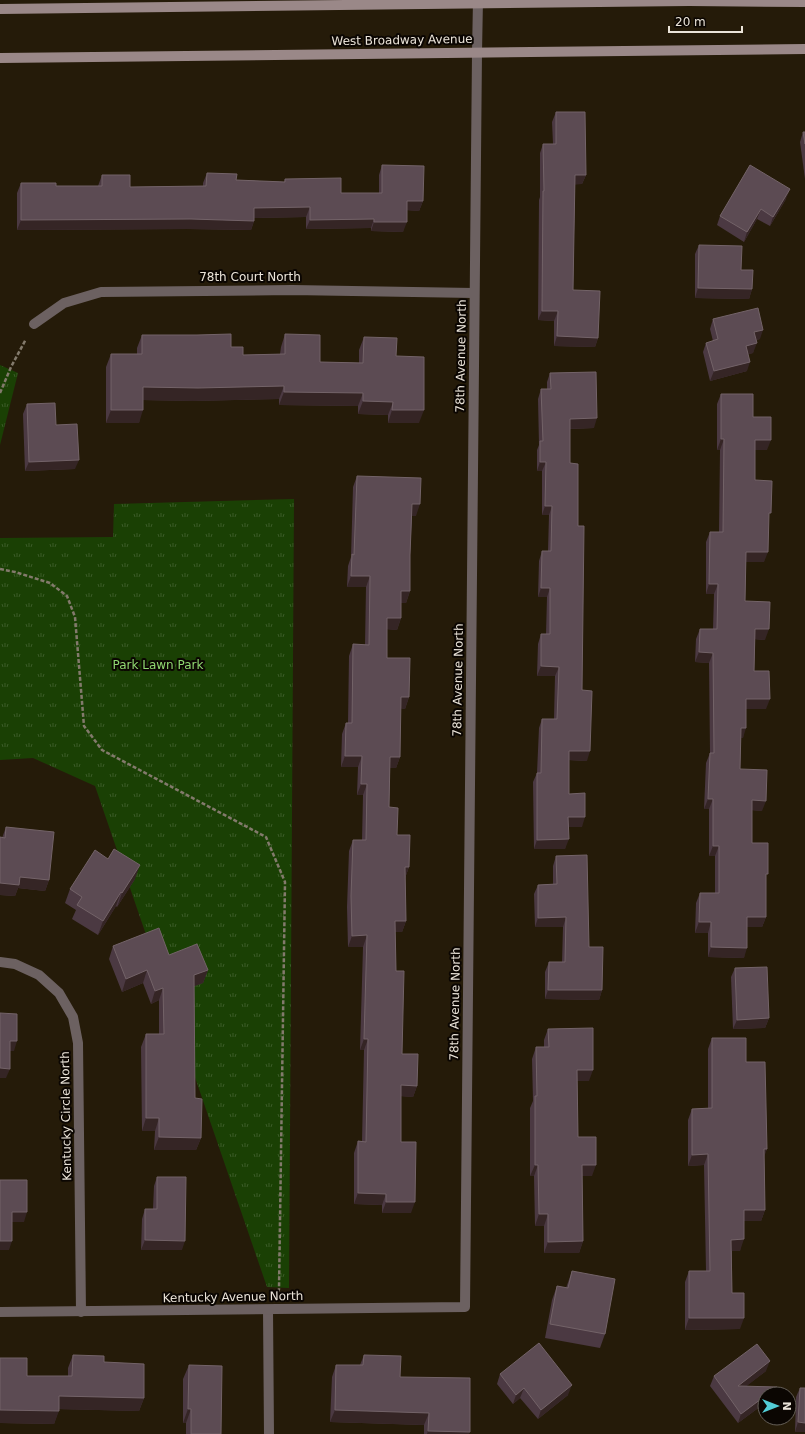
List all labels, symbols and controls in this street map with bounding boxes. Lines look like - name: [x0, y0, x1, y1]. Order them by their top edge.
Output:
- scale bar: [669, 8, 742, 34]
- text: 20 m: [675, 15, 706, 29]
- street label: West Broadway Avenue: [331, 32, 473, 48]
- street label: 78th Court North: [199, 270, 301, 284]
- street label: 78th Avenue North: [453, 299, 469, 413]
- street label: 78th Avenue North: [450, 623, 466, 737]
- park label: Park Lawn Park: [113, 658, 204, 672]
- street label: 78th Avenue North: [447, 947, 463, 1061]
- street label: Kentucky Circle North: [58, 1051, 74, 1181]
- street label: Kentucky Avenue North: [163, 1289, 303, 1305]
- north arrow: [757, 1386, 797, 1426]
- text: N: [780, 1401, 793, 1411]

